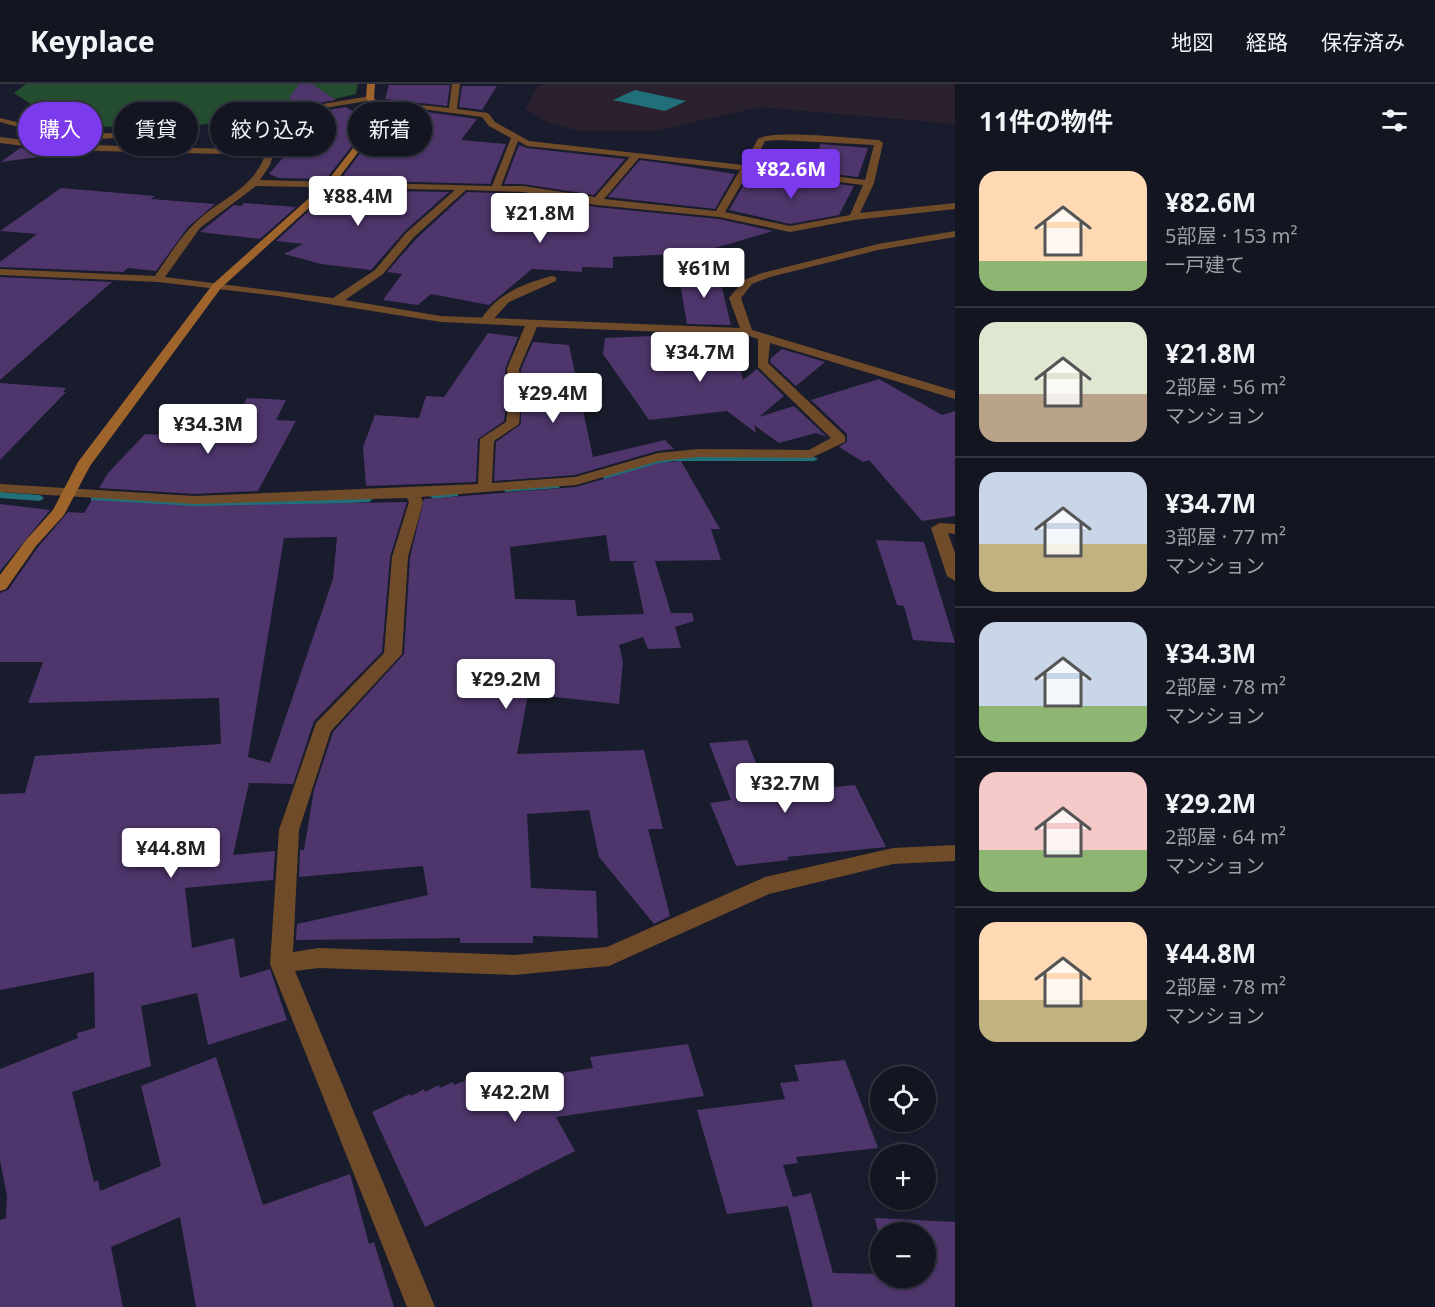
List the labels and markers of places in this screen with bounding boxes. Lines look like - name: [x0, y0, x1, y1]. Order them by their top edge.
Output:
- pin: ¥82.6M: [742, 149, 840, 200]
- pin: ¥88.4M: [309, 176, 407, 227]
- pin: ¥21.8M: [491, 193, 589, 244]
- pin: ¥61M: [668, 248, 740, 299]
- pin: ¥34.7M: [651, 332, 749, 383]
- pin: ¥29.4M: [504, 373, 602, 424]
- pin: ¥34.3M: [159, 404, 257, 455]
- pin: ¥29.2M: [457, 659, 555, 710]
- pin: ¥32.7M: [736, 763, 834, 814]
- pin: ¥44.8M: [122, 828, 220, 879]
- pin: ¥42.2M: [466, 1072, 564, 1123]

